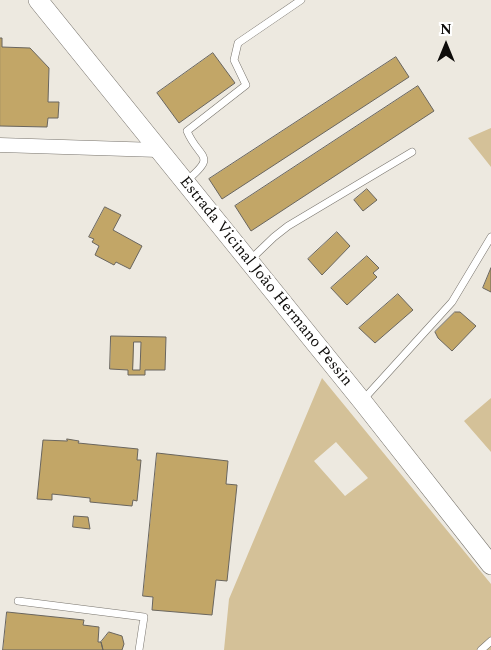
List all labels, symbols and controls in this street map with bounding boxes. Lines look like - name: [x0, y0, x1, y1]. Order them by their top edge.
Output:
- text: N: [440, 19, 452, 40]
- north arrow: [421, 20, 471, 70]
- street label: Estrada Vicinal João Hermano Pessin: [174, 173, 356, 391]

